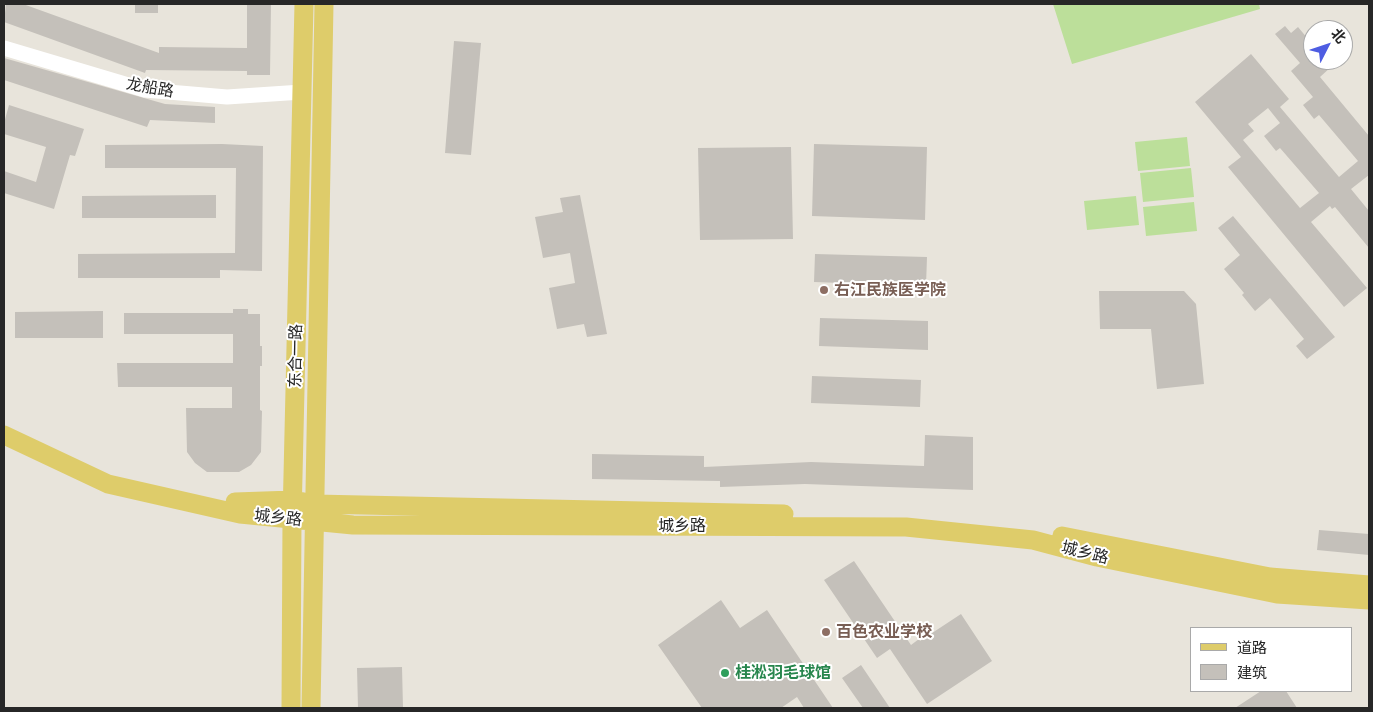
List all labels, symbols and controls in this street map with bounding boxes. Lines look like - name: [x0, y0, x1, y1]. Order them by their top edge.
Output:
- north arrow: [1303, 20, 1353, 70]
- text: 北: [1327, 25, 1350, 47]
- street label: 龙船路: [125, 74, 175, 102]
- place label: 右江民族医学院: [834, 280, 946, 300]
- marker: 右江民族医学院: [818, 284, 830, 296]
- street label: 东合一路: [286, 324, 306, 388]
- street label: 城乡路: [253, 506, 303, 530]
- street label: 城乡路: [658, 516, 706, 536]
- street label: 城乡路: [1059, 538, 1111, 568]
- place label: 百色农业学校: [836, 622, 932, 642]
- marker: 百色农业学校: [820, 626, 832, 638]
- legend: [1190, 627, 1353, 692]
- text: 道路: [1237, 639, 1267, 657]
- place label: 桂淞羽毛球馆: [735, 663, 831, 683]
- text: 建筑: [1237, 664, 1267, 682]
- marker: 桂淞羽毛球馆: [719, 667, 731, 679]

